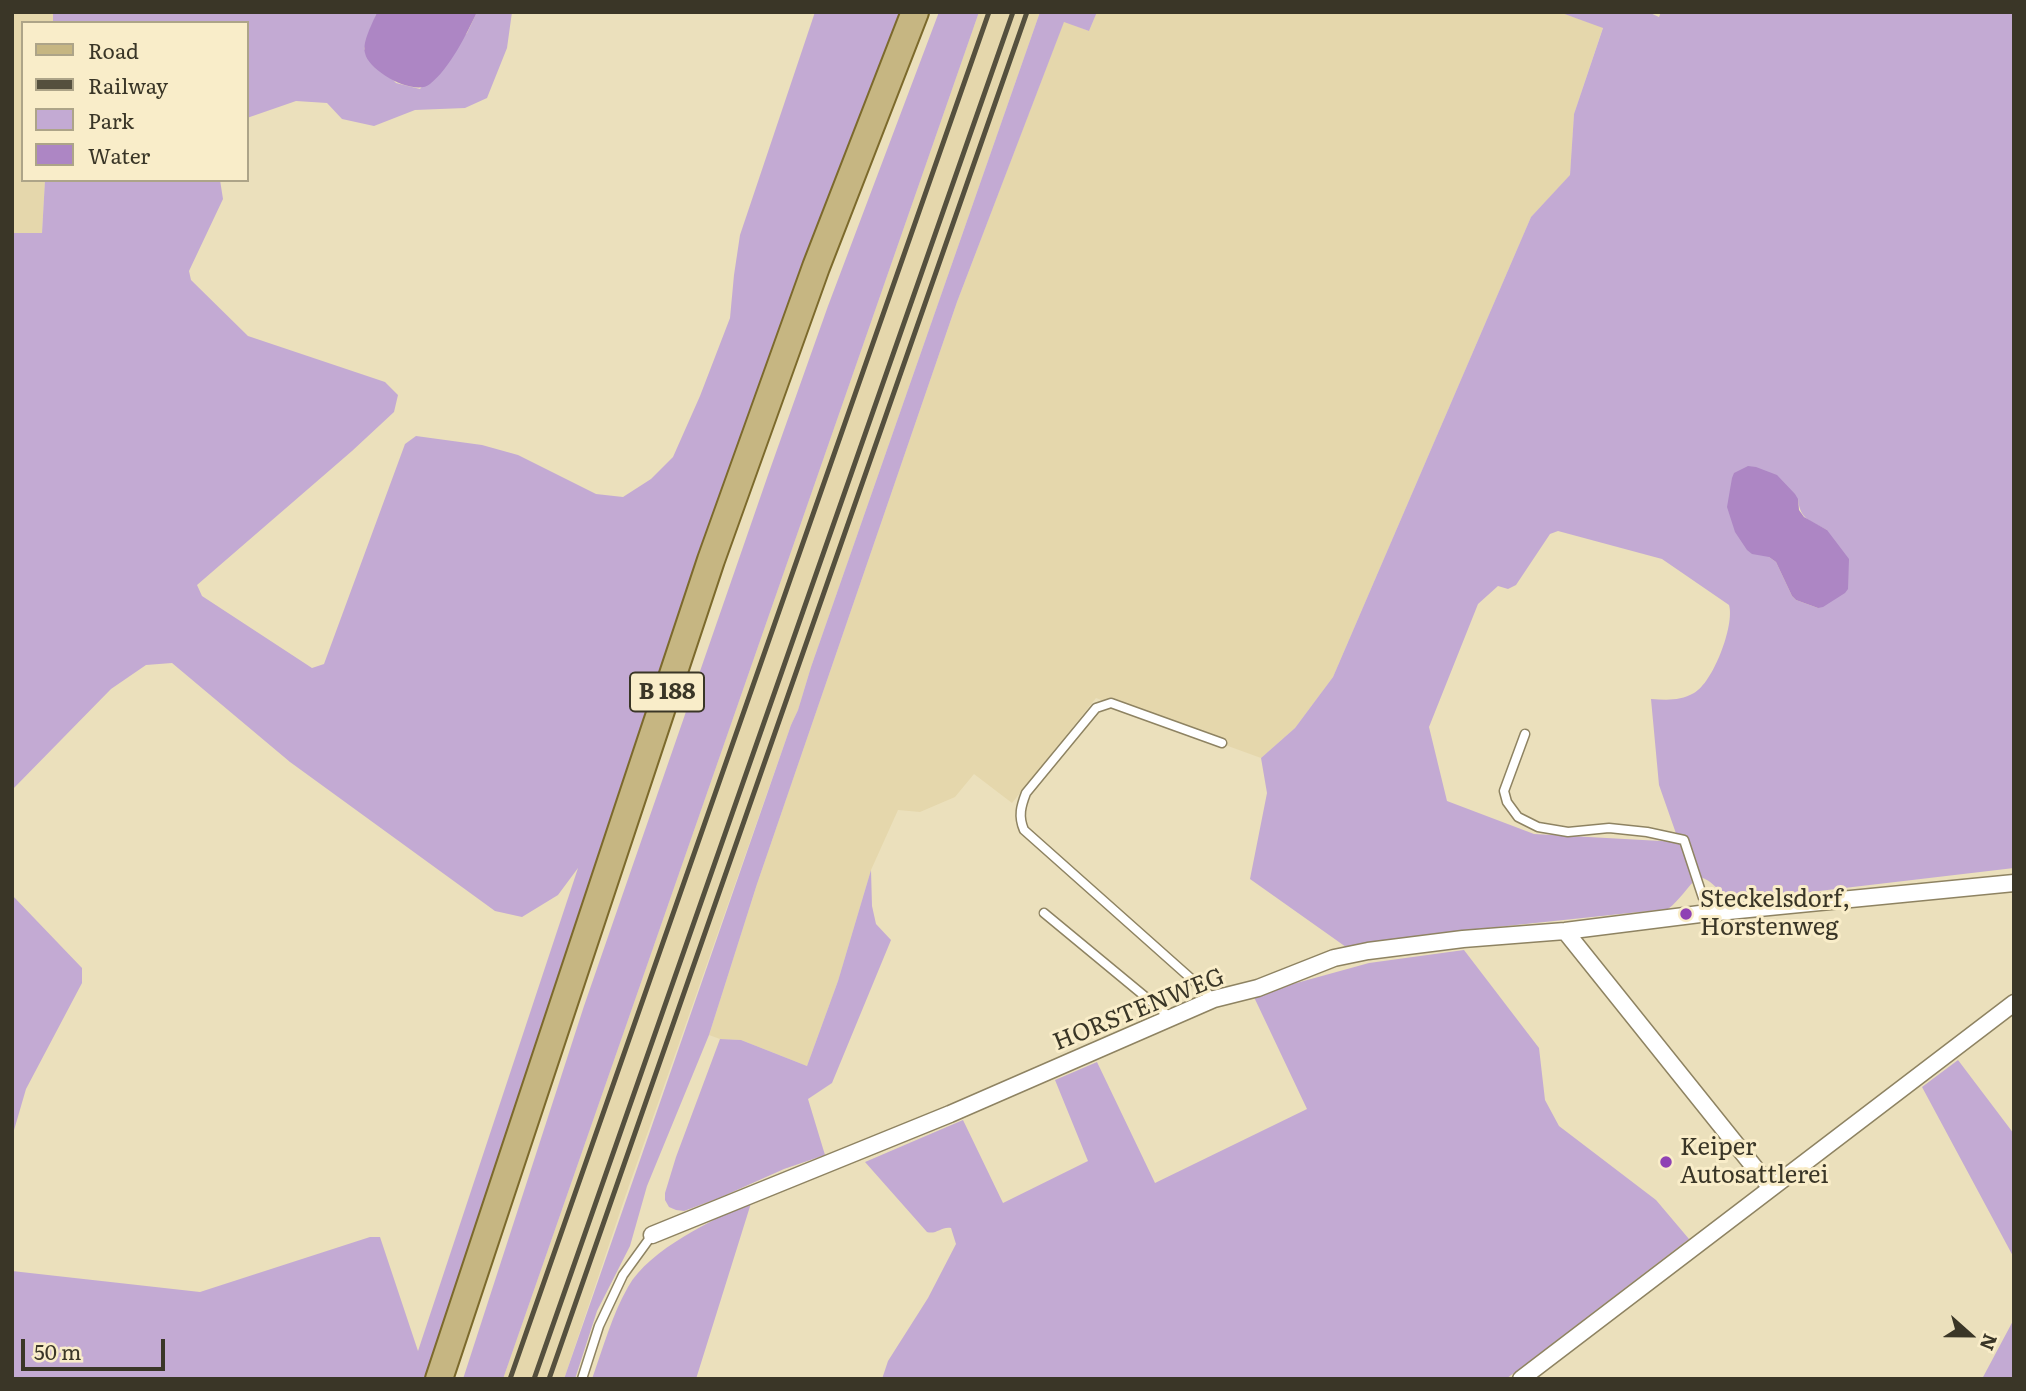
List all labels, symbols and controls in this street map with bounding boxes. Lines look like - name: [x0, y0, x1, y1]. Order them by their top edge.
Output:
- legend: [21, 21, 248, 182]
- text: Road: [88, 34, 139, 65]
- text: Railway: [88, 69, 168, 100]
- text: Park: [88, 104, 134, 135]
- text: Water: [88, 139, 150, 170]
- road number: B 188: [630, 672, 704, 712]
- place label: Steckelsdorf, Horstenweg: [1700, 886, 1850, 942]
- marker: Steckelsdorf, Horstenweg: [1678, 906, 1694, 922]
- street label: HORSTENWEG: [1049, 963, 1229, 1057]
- place label: Keiper Autosattlerei: [1680, 1134, 1829, 1190]
- marker: Keiper Autosattlerei: [1658, 1154, 1674, 1170]
- north arrow: [1935, 1300, 2005, 1370]
- scale bar: [24, 1324, 168, 1368]
- text: N: [1974, 1330, 2006, 1355]
- text: 50 m: [34, 1335, 81, 1366]

